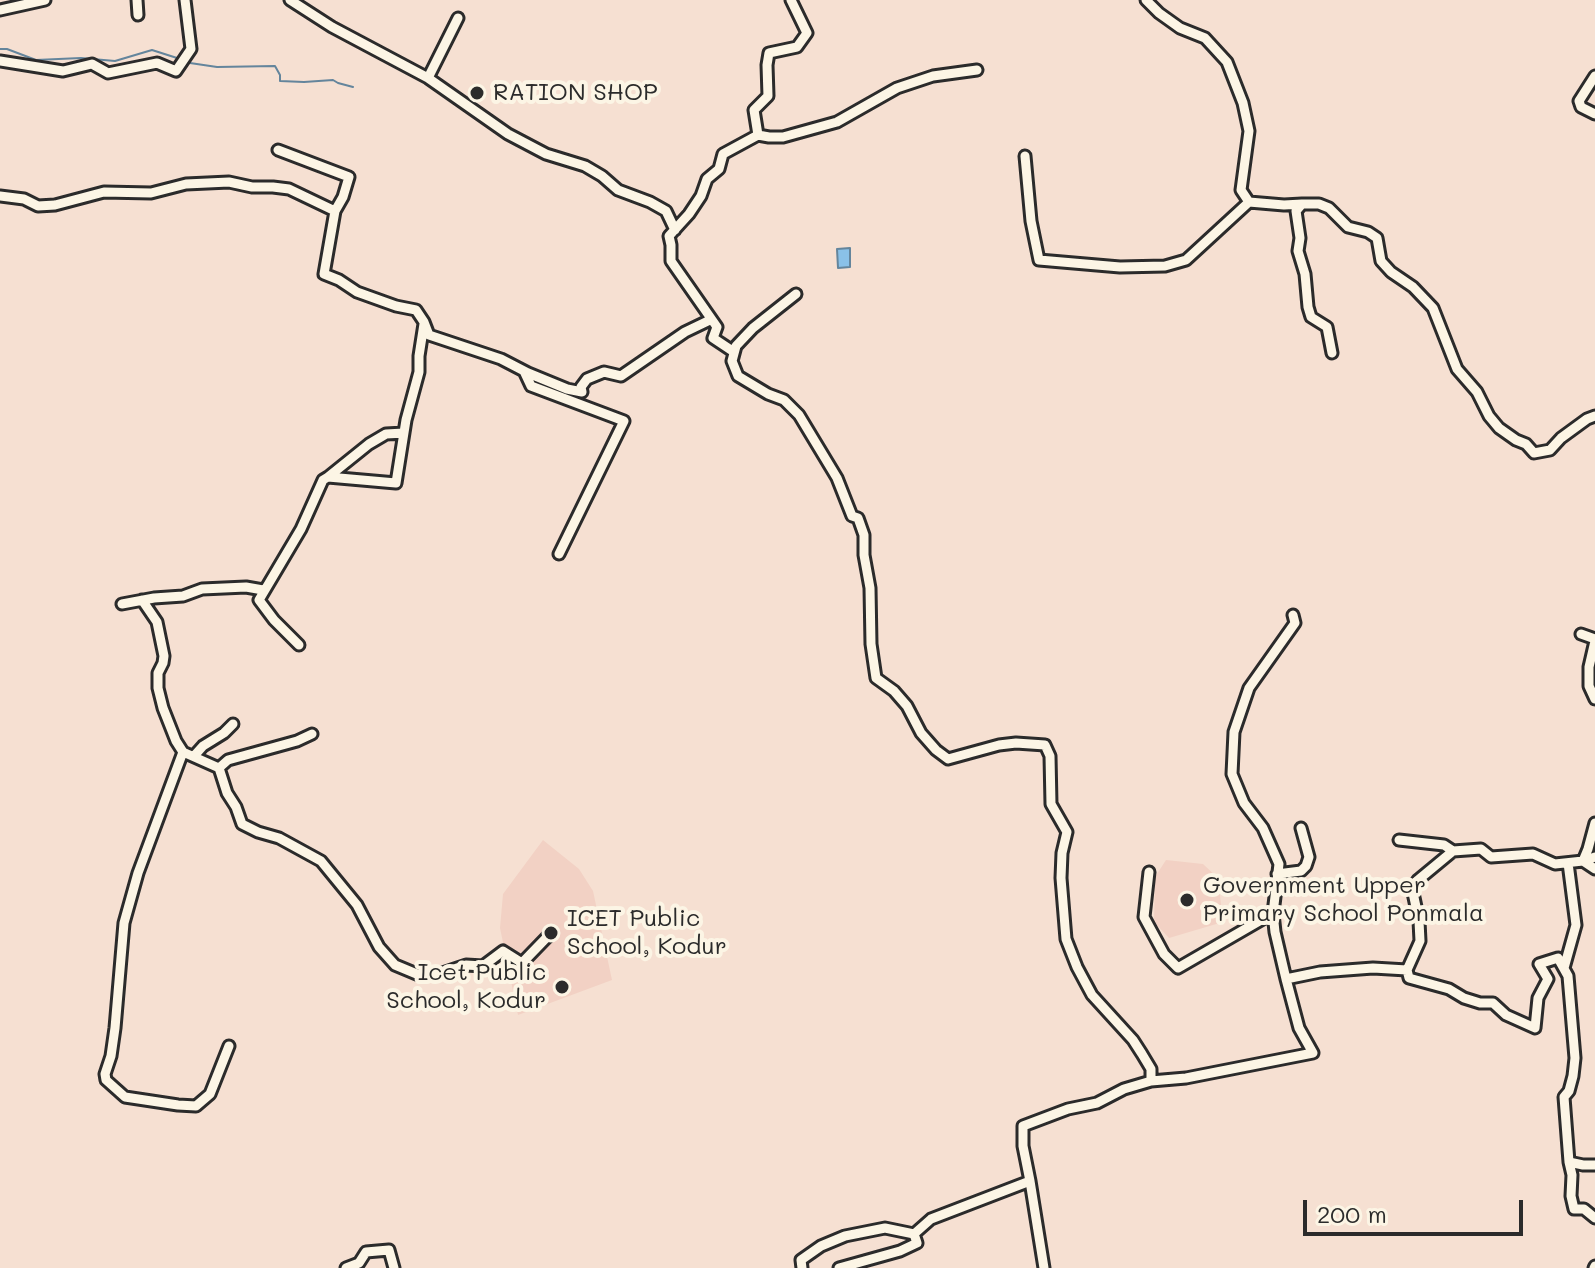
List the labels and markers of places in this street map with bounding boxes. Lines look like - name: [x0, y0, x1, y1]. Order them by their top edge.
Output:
- place label: RATION SHOP: [493, 79, 658, 107]
- marker: RATION SHOP: [468, 84, 486, 102]
- place label: Government Upper Primary School Ponmala: [1203, 872, 1484, 928]
- marker: Government Upper Primary School Ponmala: [1178, 891, 1196, 909]
- place label: ICET Public School, Kodur: [567, 905, 727, 961]
- marker: ICET Public School, Kodur: [542, 924, 560, 942]
- place label: Icet Public School, Kodur: [386, 959, 546, 1015]
- marker: Icet Public School, Kodur: [553, 978, 571, 996]

